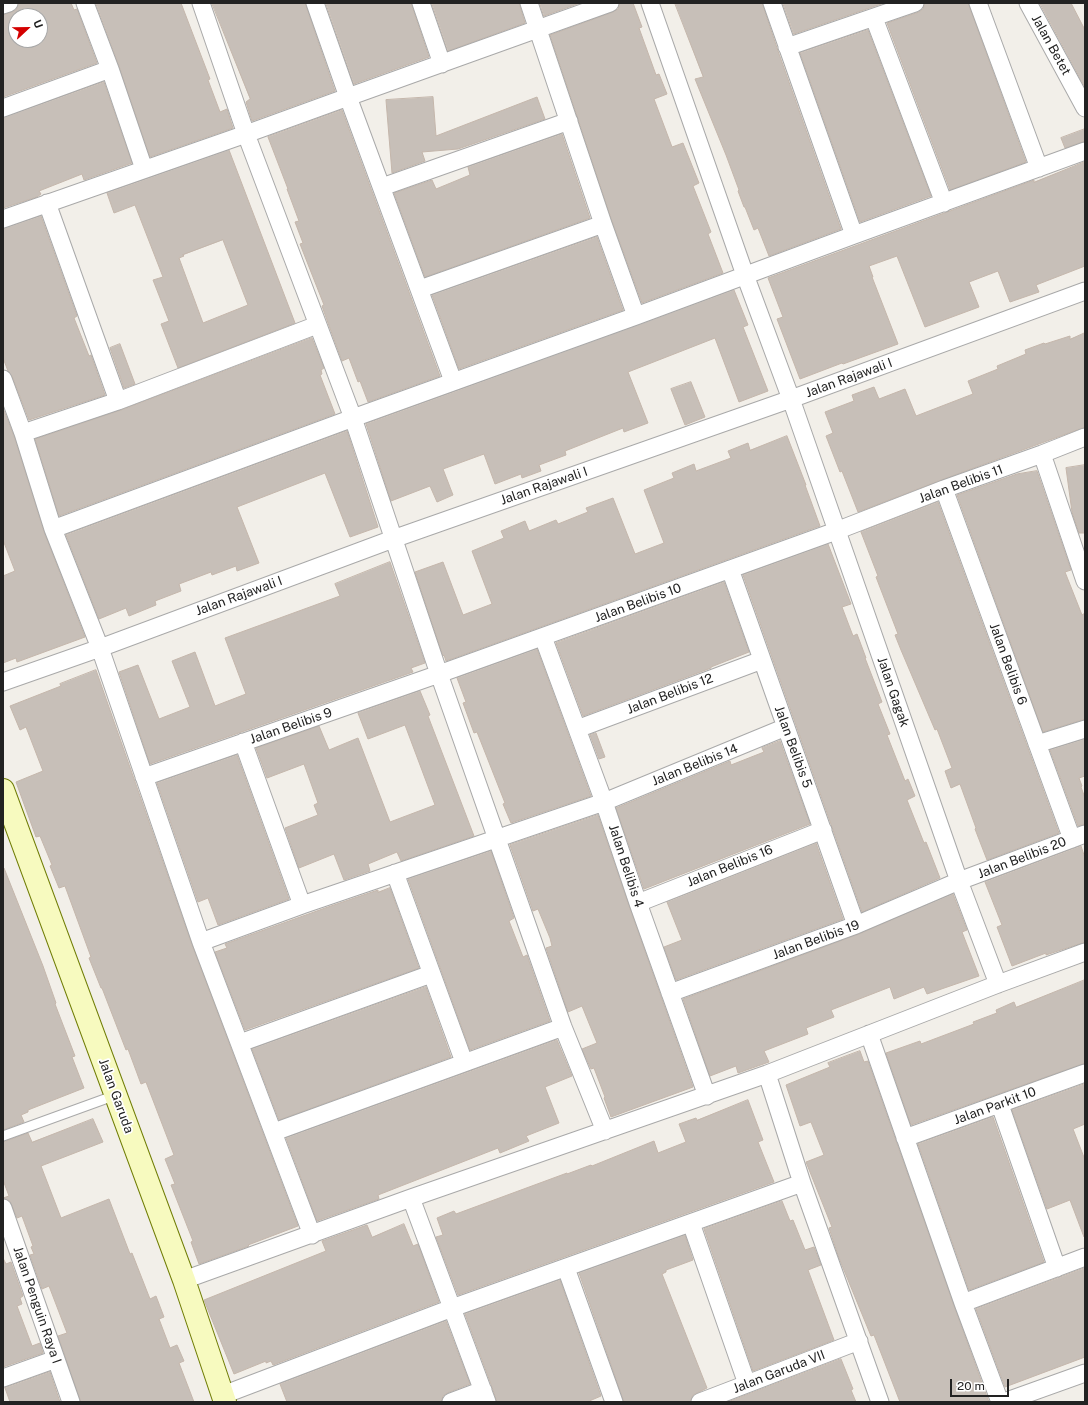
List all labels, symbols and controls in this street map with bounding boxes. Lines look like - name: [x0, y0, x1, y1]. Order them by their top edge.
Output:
- north arrow: [8, 8, 48, 48]
- street label: Jalan Betet: [1028, 12, 1074, 78]
- text: U: [31, 18, 45, 30]
- street label: Jalan Rajawali I: [803, 355, 895, 401]
- street label: Jalan Belibis 11: [917, 462, 1005, 506]
- street label: Jalan Rajawali I: [498, 464, 590, 508]
- street label: Jalan Rajawali I: [193, 573, 285, 619]
- street label: Jalan Belibis 10: [592, 580, 684, 626]
- street label: Jalan Belibis 6: [986, 621, 1030, 707]
- street label: Jalan Gagak: [874, 655, 912, 729]
- street label: Jalan Belibis 12: [625, 670, 715, 718]
- street label: Jalan Belibis 5: [771, 704, 815, 790]
- street label: Jalan Belibis 9: [248, 705, 334, 747]
- street label: Jalan Belibis 14: [650, 741, 740, 789]
- street label: Jalan Belibis 4: [605, 823, 647, 909]
- street label: Jalan Belibis 20: [975, 834, 1069, 882]
- street label: Jalan Belibis 16: [685, 842, 775, 890]
- street label: Jalan Belibis 19: [770, 917, 862, 963]
- street label: Jalan Garuda: [95, 1057, 137, 1135]
- street label: Jalan Parkit 10: [952, 1084, 1038, 1128]
- street label: Jalan Penguin Raya I: [10, 1244, 64, 1366]
- street label: Jalan Garuda VII: [731, 1347, 827, 1397]
- scale bar: [952, 1371, 1011, 1397]
- text: 20 m: [957, 1379, 985, 1393]

